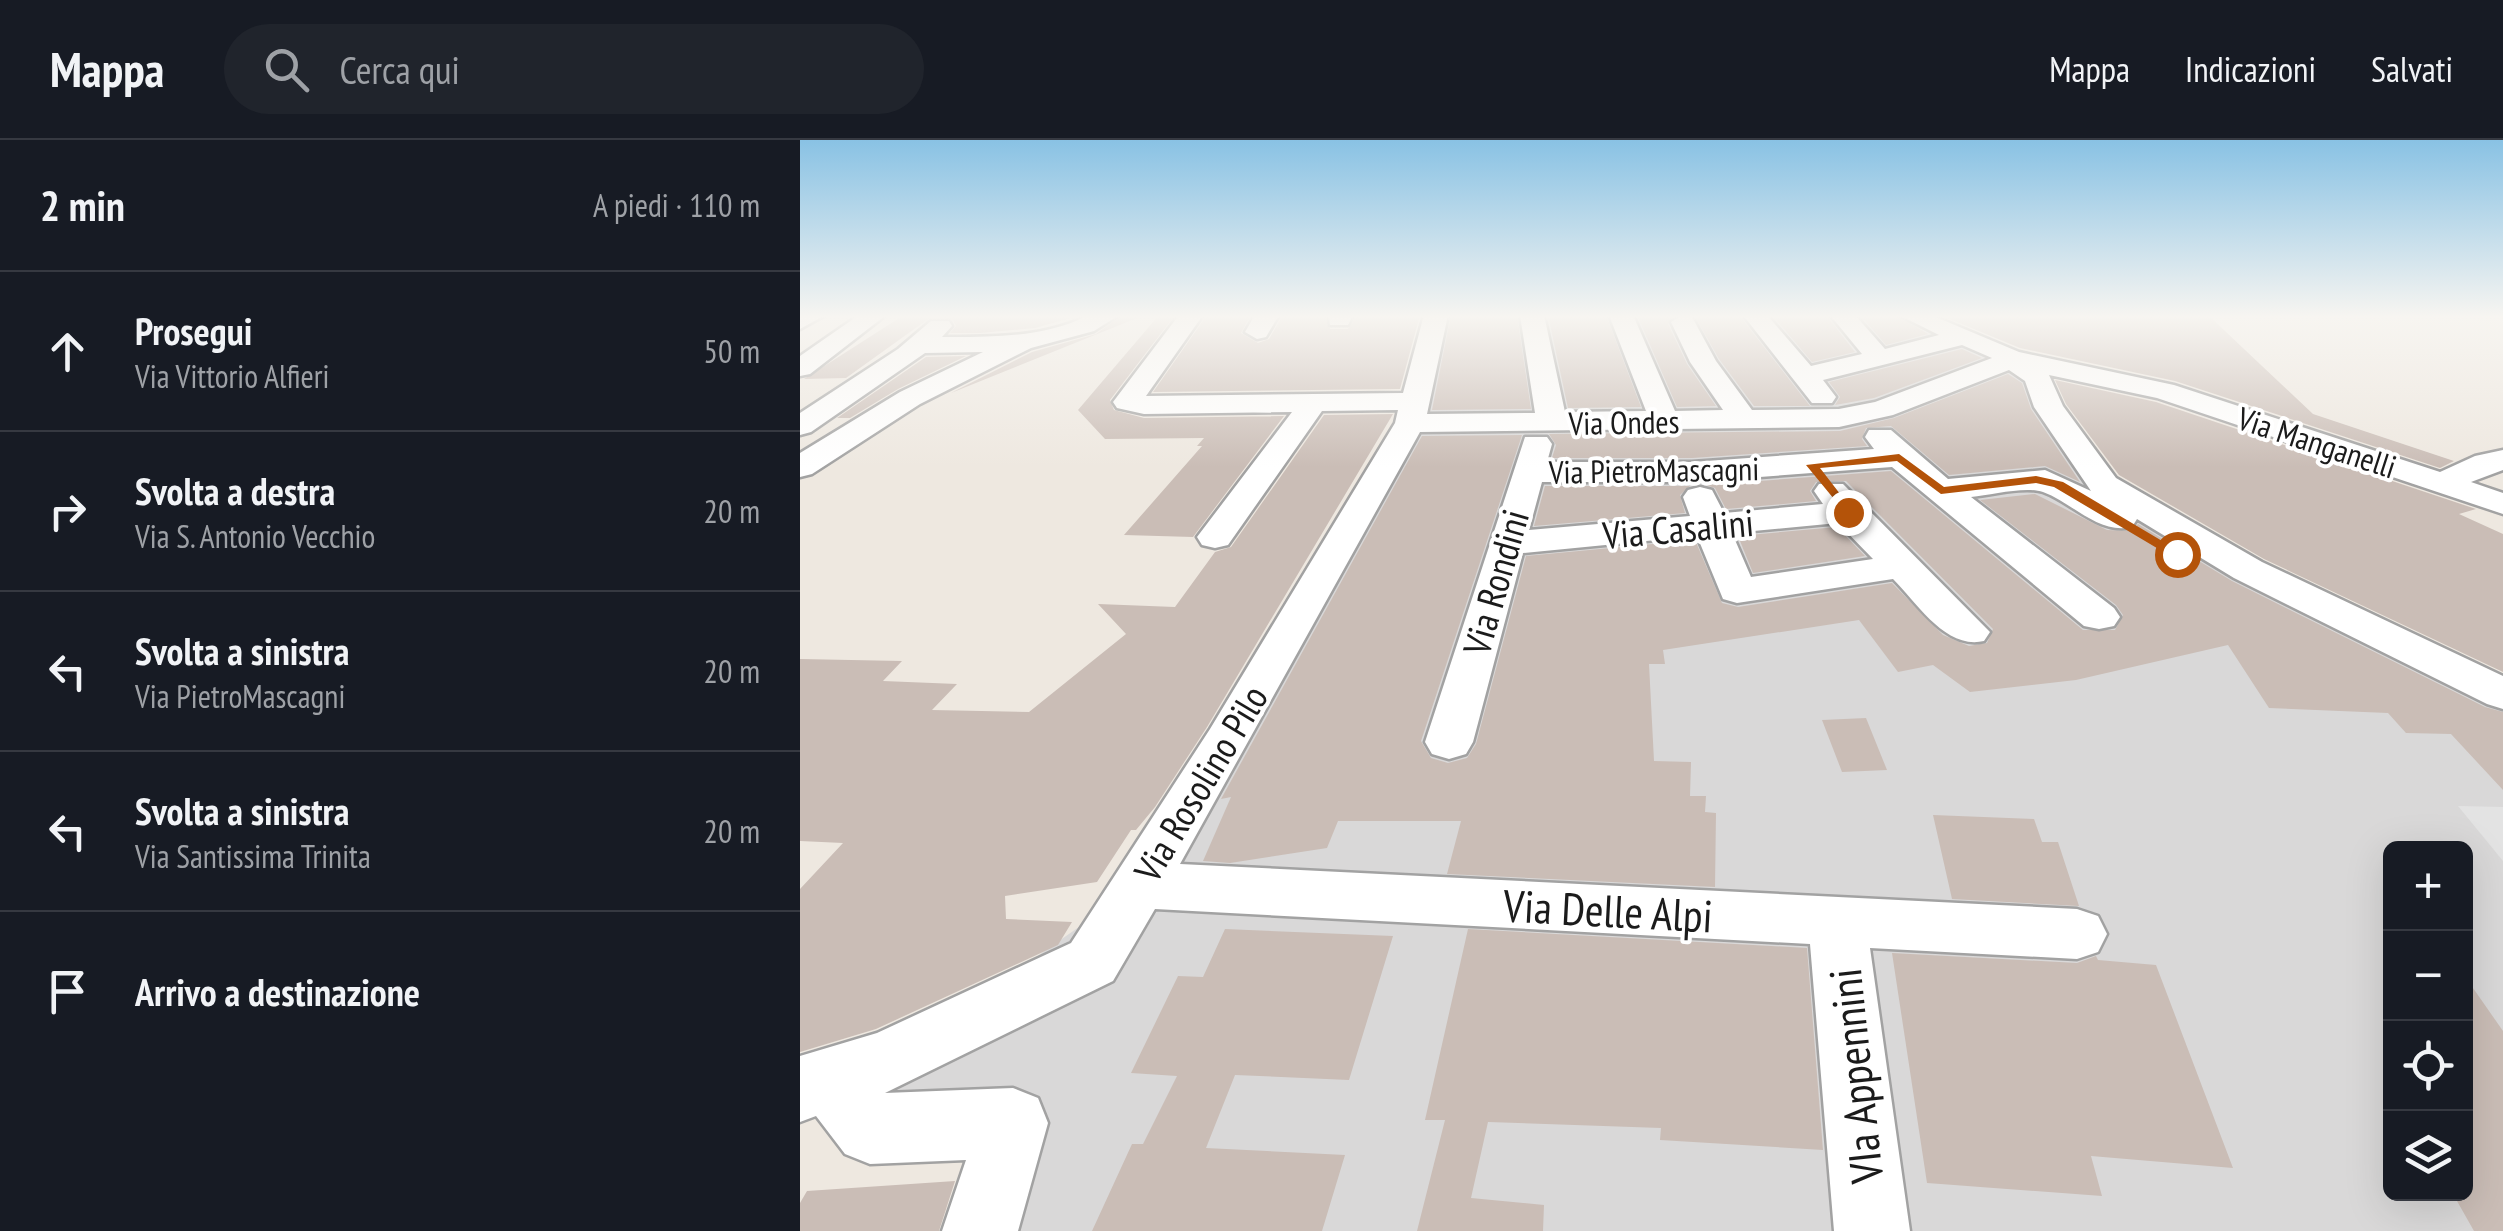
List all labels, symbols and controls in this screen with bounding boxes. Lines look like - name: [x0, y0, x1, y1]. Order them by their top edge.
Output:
- search box: [224, 24, 924, 114]
- text: Mappa: [50, 38, 164, 100]
- icon: search: [259, 42, 314, 97]
- text: Cerca qui: [339, 45, 460, 94]
- text: Mappa: [2049, 46, 2130, 92]
- text: Indicazioni: [2185, 46, 2316, 92]
- text: Salvati: [2371, 46, 2453, 92]
- text: 2 min: [40, 178, 125, 233]
- text: A piedi · 110 m: [593, 184, 760, 226]
- text: Prosegui: [135, 306, 252, 355]
- icon: ahead: [40, 324, 95, 379]
- text: 50 m: [704, 330, 760, 372]
- text: Via Vittorio Alfieri: [135, 355, 329, 397]
- street label: Via Manganelli: [2231, 396, 2402, 487]
- street label: Via Ondes: [1567, 400, 1680, 444]
- street label: Via PietroMascagni: [1547, 447, 1760, 493]
- text: Svolta a destra: [135, 466, 335, 515]
- icon: right: [40, 484, 95, 539]
- text: 20 m: [704, 490, 760, 532]
- route end: [1826, 490, 1872, 536]
- street label: Via Casalini: [1600, 497, 1755, 559]
- street label: Via Rondini: [1451, 504, 1539, 661]
- text: Via S. Antonio Vecchio: [135, 515, 375, 557]
- route start: [2155, 532, 2201, 578]
- text: Svolta a sinistra: [135, 626, 349, 675]
- icon: left: [40, 644, 95, 699]
- text: 20 m: [704, 650, 760, 692]
- text: Via PietroMascagni: [135, 675, 345, 717]
- street label: Via Rosolino Pilo: [1122, 676, 1278, 891]
- text: Svolta a sinistra: [135, 786, 349, 835]
- icon: left: [40, 804, 95, 859]
- text: 20 m: [704, 810, 760, 852]
- text: Via Santissima Trinita: [135, 835, 371, 877]
- map controls: [2383, 841, 2473, 1201]
- button: +: [2383, 841, 2473, 931]
- street label: Via Delle Alpi: [1501, 876, 1714, 944]
- button: −: [2383, 931, 2473, 1021]
- icon: arrive: [40, 964, 95, 1019]
- street label: VIa Appennini: [1815, 966, 1895, 1187]
- text: Arrivo a destinazione: [135, 967, 420, 1016]
- button: locate: [2383, 1021, 2473, 1111]
- button: layers: [2383, 1111, 2473, 1201]

